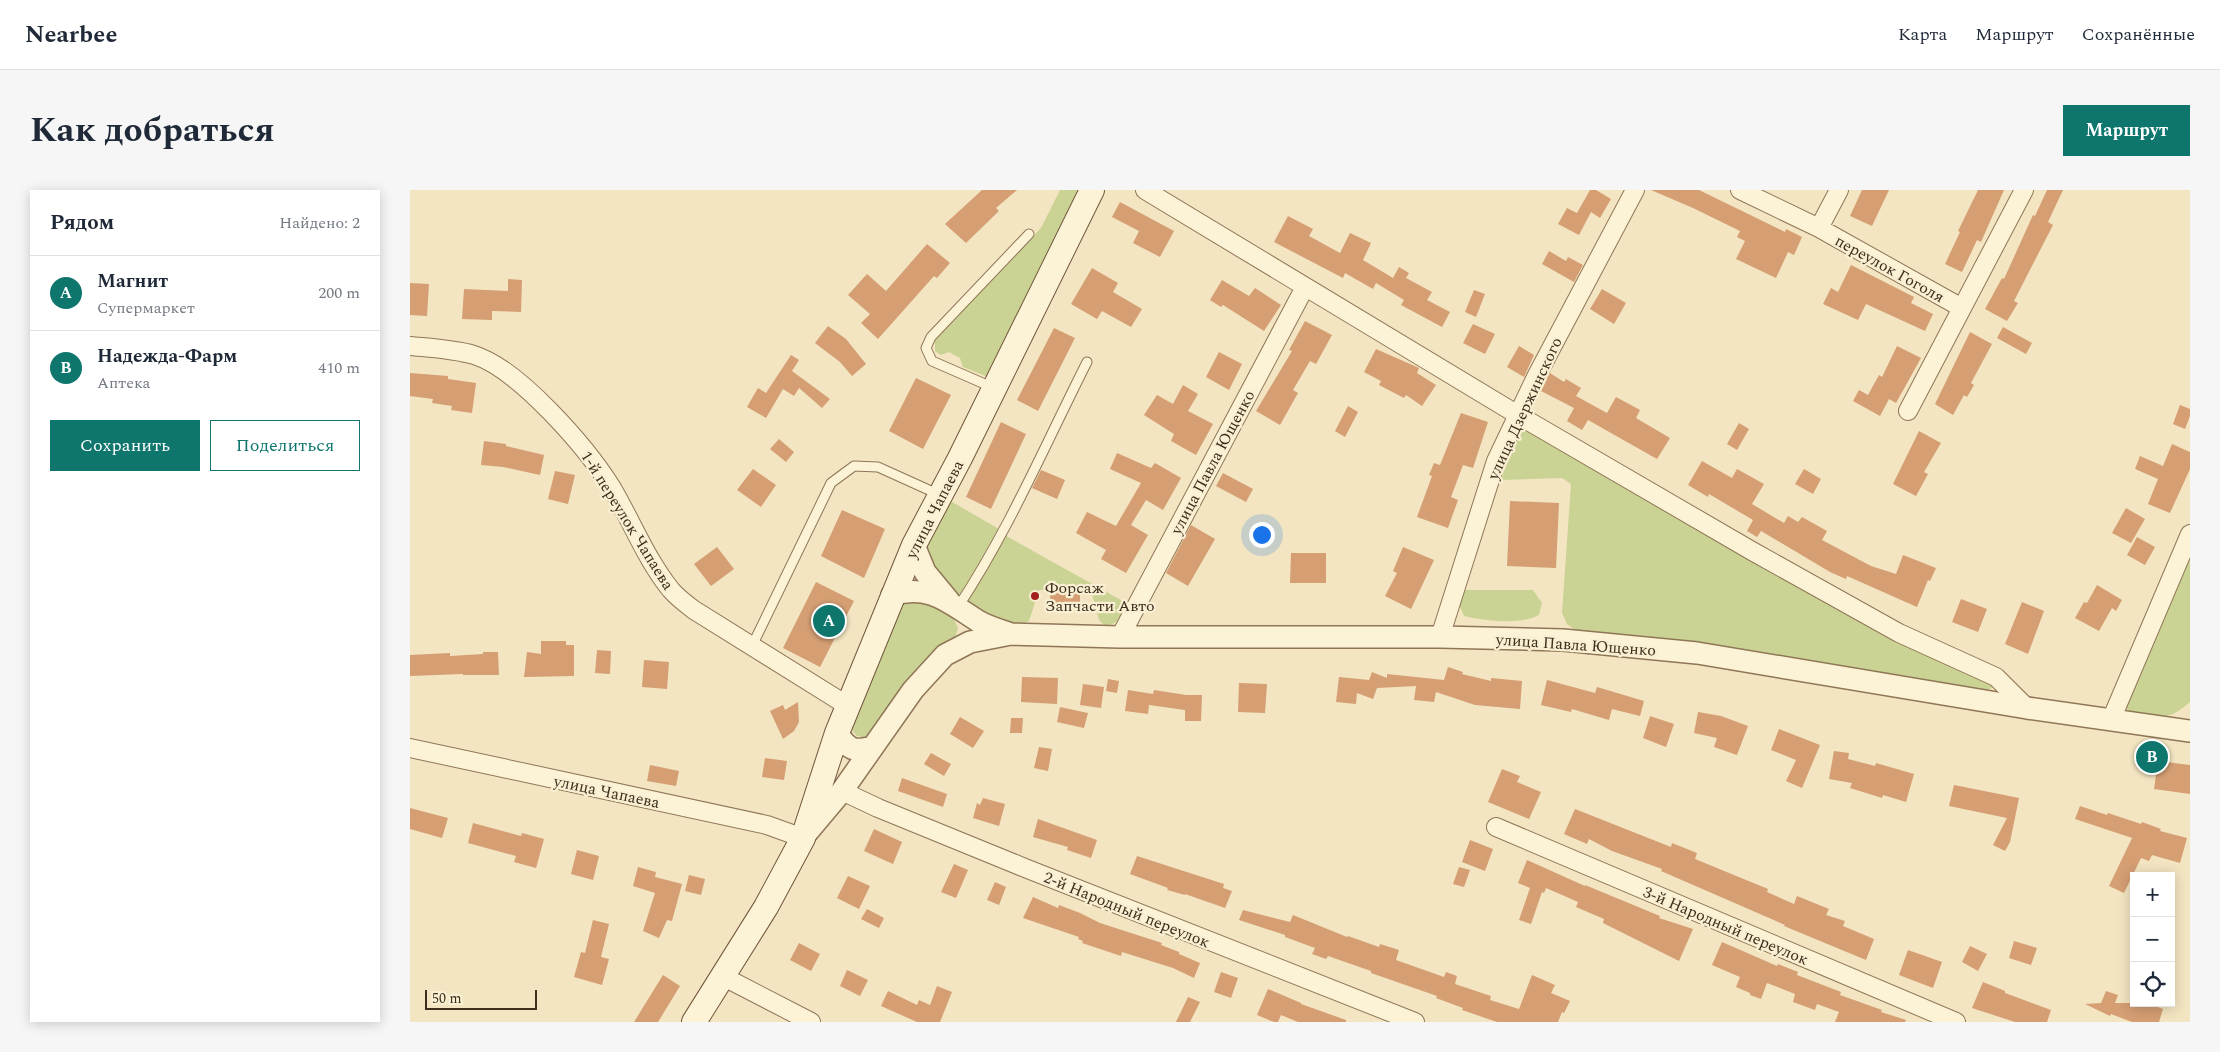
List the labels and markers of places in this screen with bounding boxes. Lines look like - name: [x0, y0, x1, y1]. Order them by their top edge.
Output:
- place label: Форсаж Запчасти Авто: [1045, 576, 1155, 618]
- marker: Форсаж Запчасти Авто: [1029, 590, 1041, 602]
- pin: A: [813, 602, 845, 640]
- pin: B: [2136, 738, 2168, 776]

